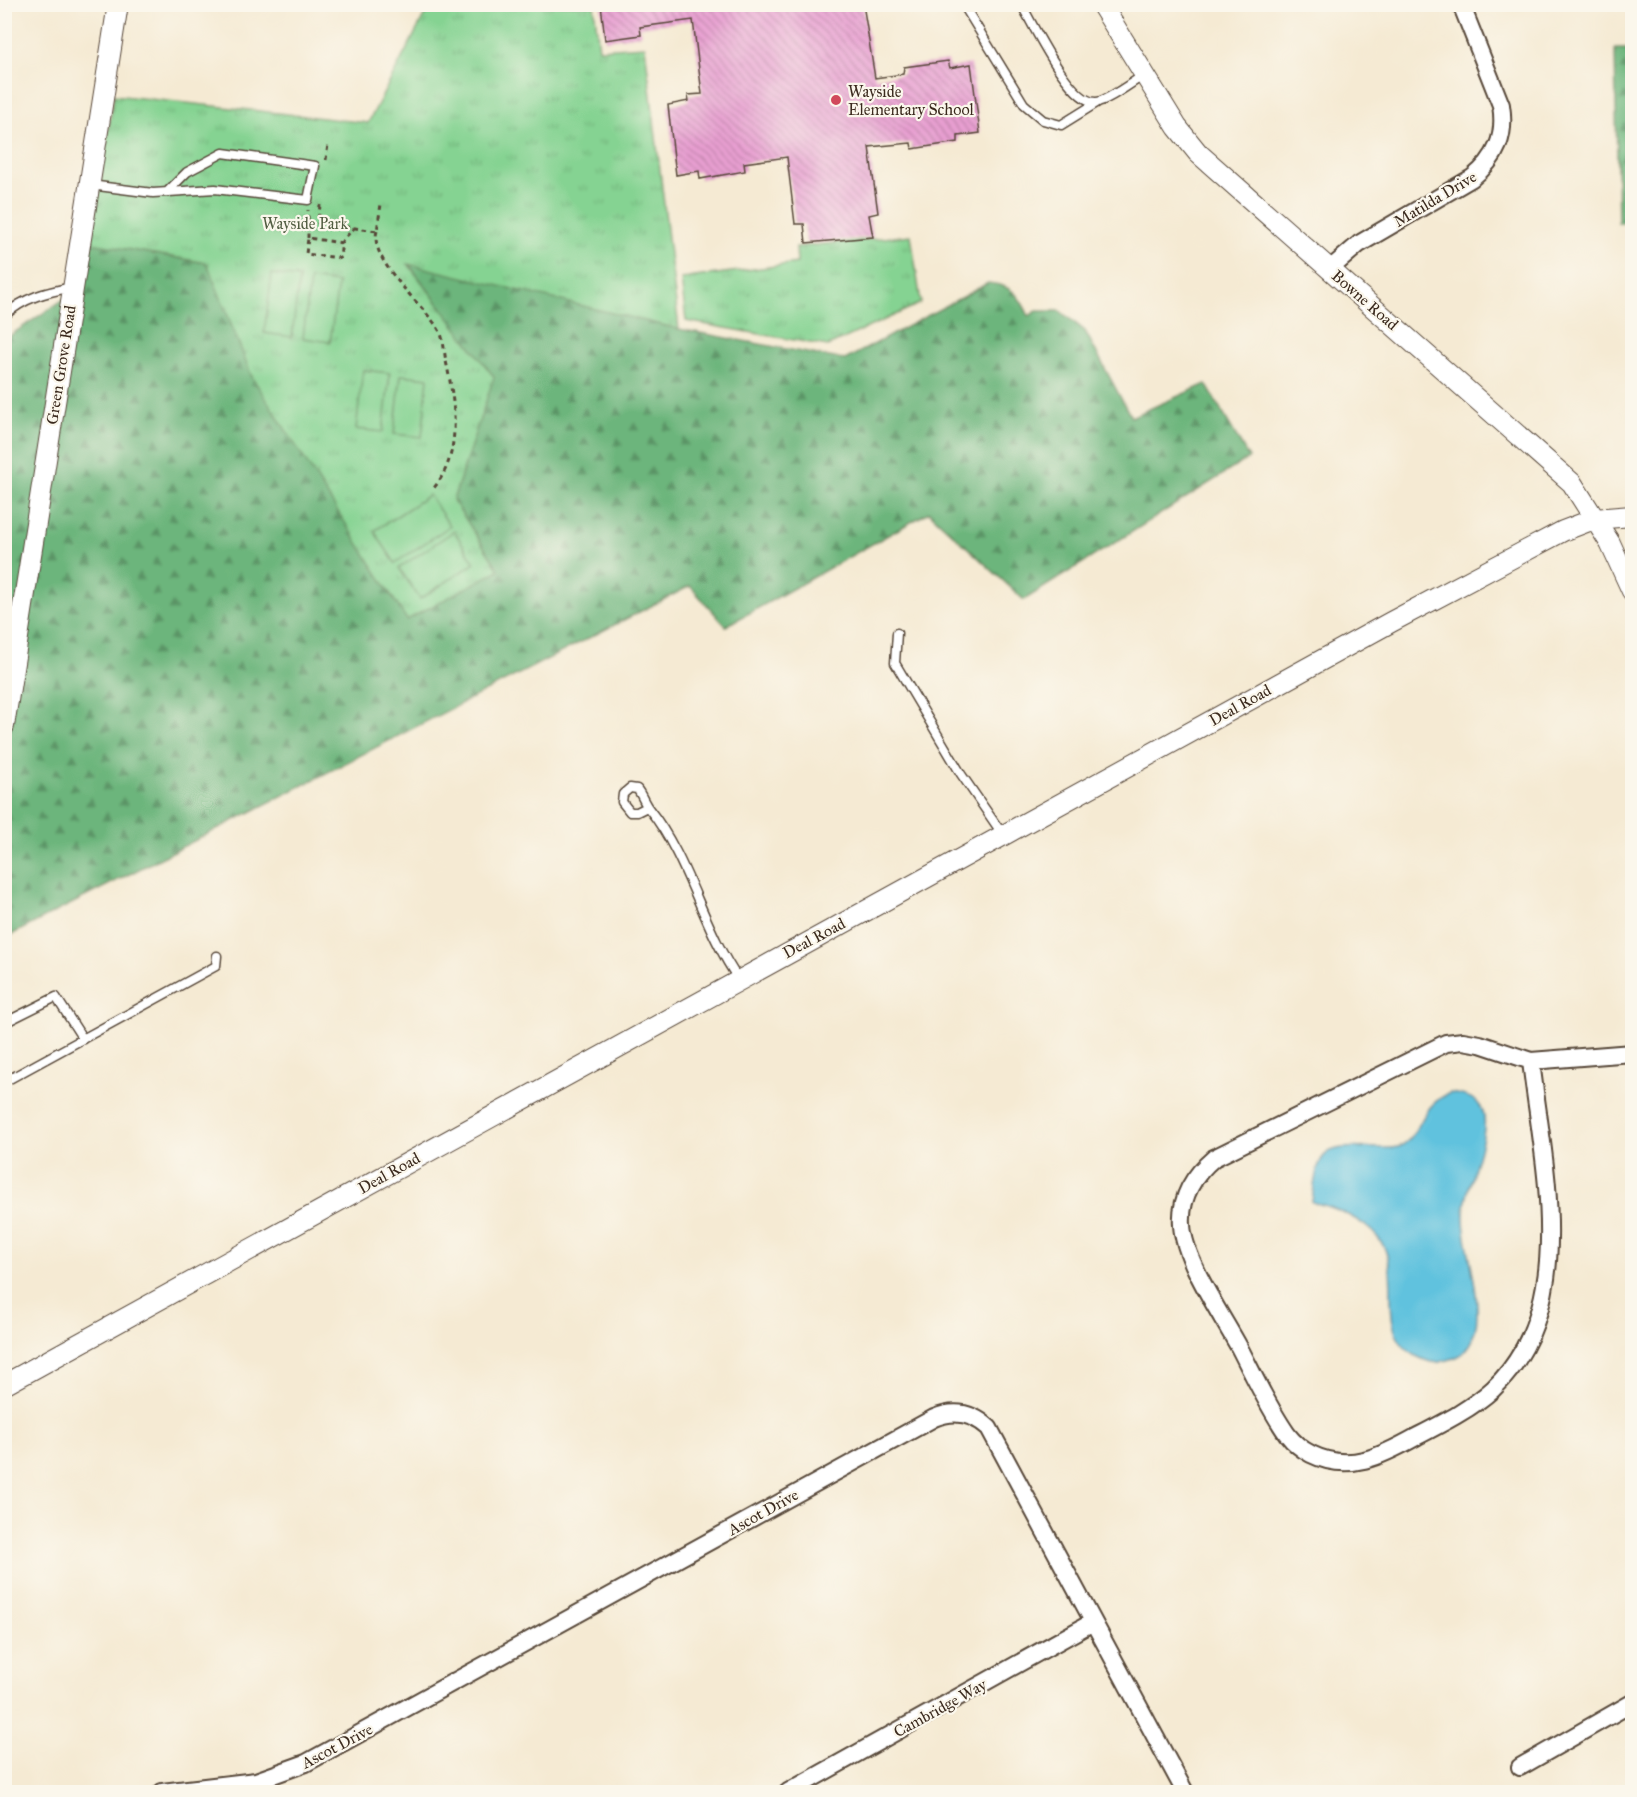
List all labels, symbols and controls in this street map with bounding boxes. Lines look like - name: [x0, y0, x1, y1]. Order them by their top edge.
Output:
- place label: Wayside Elementary School: [848, 82, 974, 119]
- marker: Wayside Elementary School: [829, 93, 843, 107]
- street label: Matilda Drive: [1390, 167, 1480, 231]
- park label: Wayside Park: [262, 214, 348, 233]
- street label: Bowne Road: [1328, 266, 1402, 334]
- street label: Green Grove Road: [42, 304, 80, 426]
- street label: Deal Road: [1206, 680, 1274, 730]
- street label: Deal Road: [780, 914, 848, 962]
- street label: Deal Road: [355, 1148, 423, 1198]
- street label: Ascot Drive: [724, 1485, 802, 1540]
- street label: Cambridge Way: [890, 1674, 991, 1742]
- street label: Ascot Drive: [297, 1719, 376, 1773]

